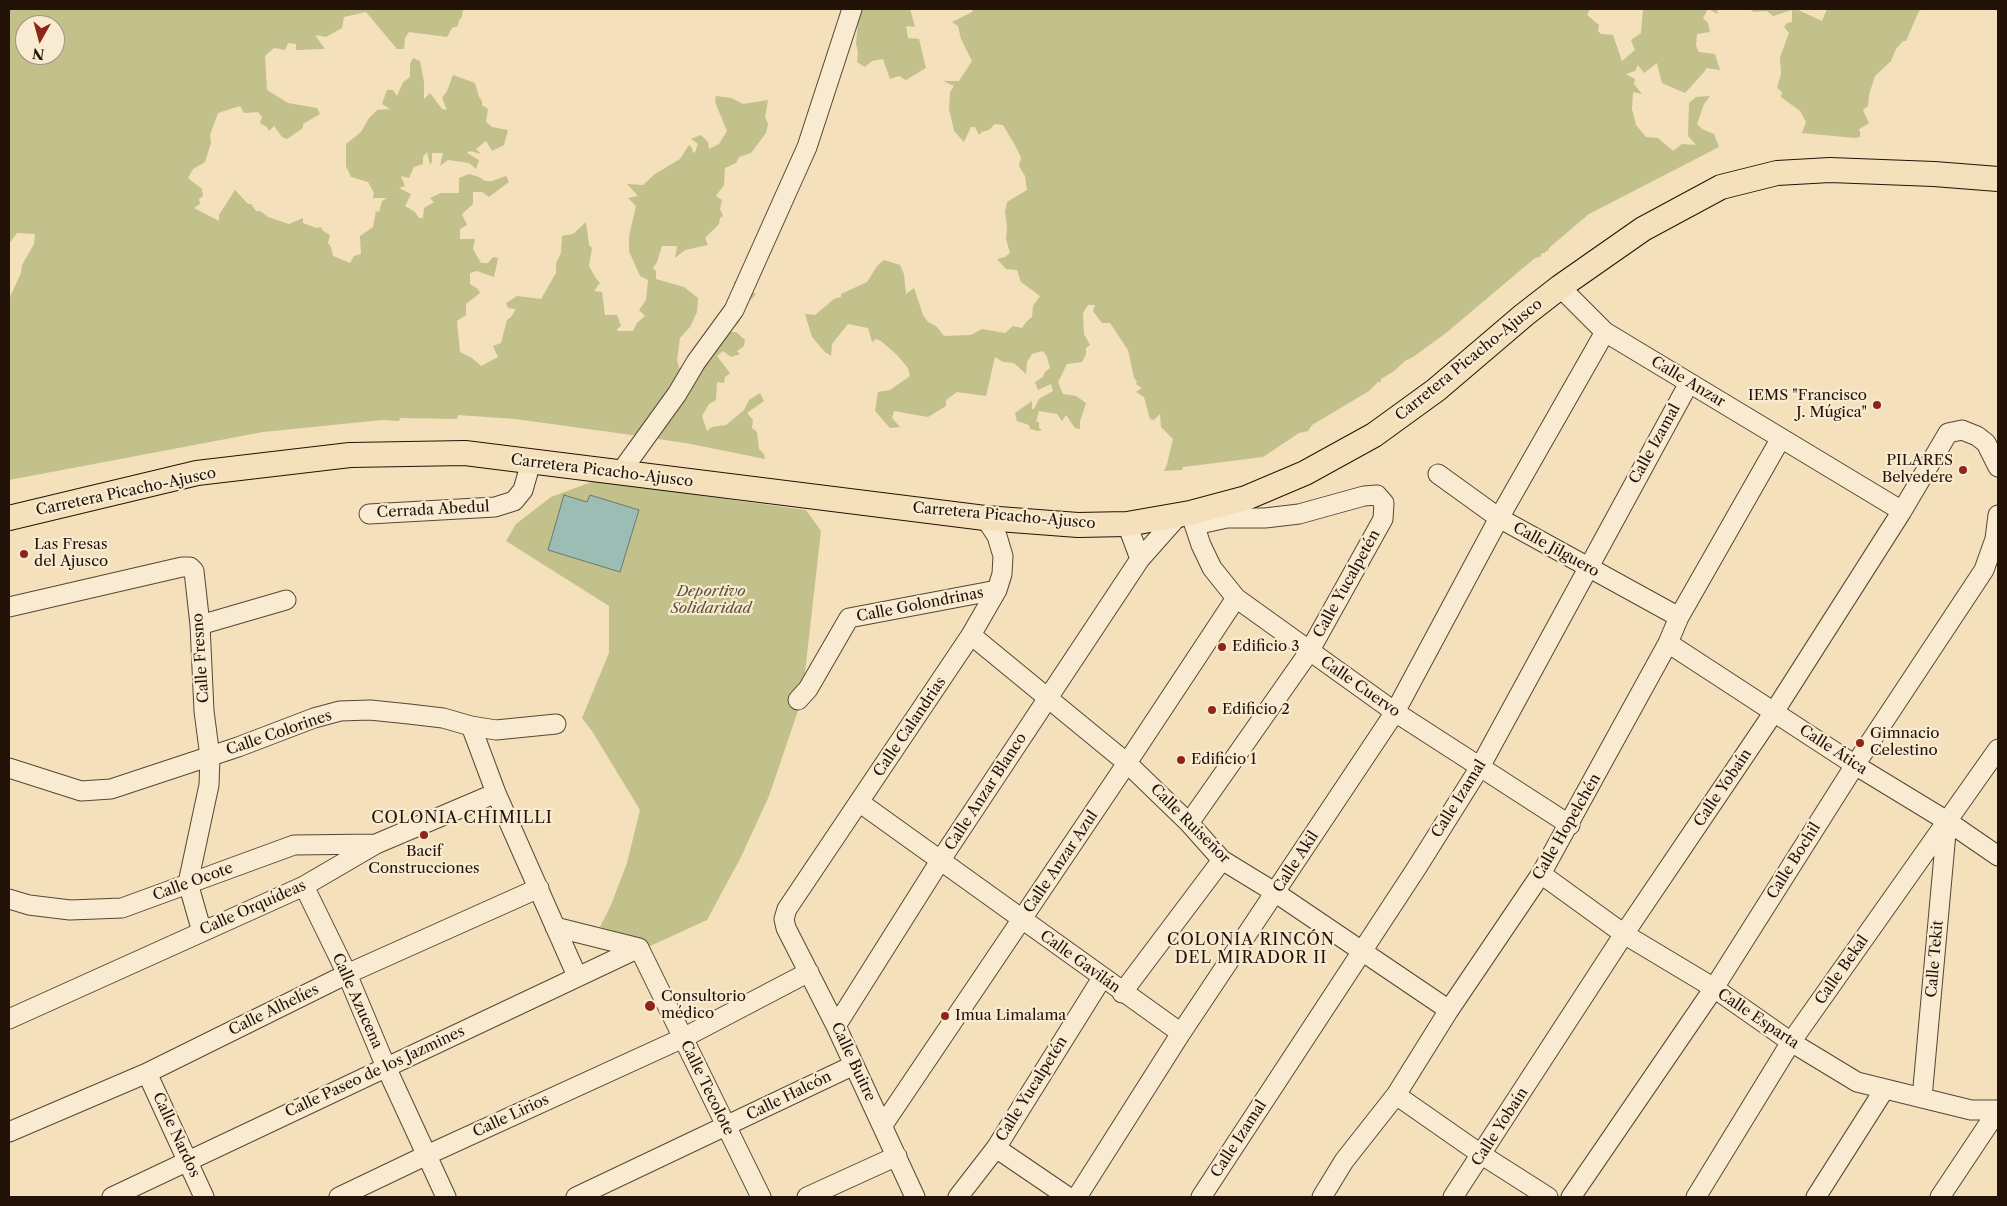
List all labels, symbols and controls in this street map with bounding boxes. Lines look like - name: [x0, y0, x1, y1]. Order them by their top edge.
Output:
- north arrow: [15, 15, 65, 65]
- text: N: [31, 44, 45, 64]
- street label: Carretera Picacho-Ajusco: [1392, 295, 1546, 425]
- street label: Calle Anzar: [1648, 353, 1728, 411]
- place label: IEMS "Francisco J. Múgica": [1748, 387, 1867, 422]
- marker: IEMS "Francisco J. Múgica": [1871, 399, 1883, 411]
- street label: Calle Izamal: [1626, 401, 1684, 487]
- street label: Carretera Picacho-Ajusco: [510, 451, 694, 491]
- place label: PILARES Belvedere: [1882, 452, 1953, 487]
- street label: Carretera Picacho-Ajusco: [34, 464, 218, 520]
- marker: PILARES Belvedere: [1957, 464, 1969, 476]
- street label: Cerrada Abedul: [376, 498, 490, 522]
- street label: Carretera Picacho-Ajusco: [912, 499, 1096, 533]
- street label: Calle Jilguero: [1510, 519, 1602, 581]
- street label: Calle Yucalpetén: [1310, 527, 1384, 641]
- place label: Las Fresas del Ajusco: [34, 536, 108, 571]
- marker: Las Fresas del Ajusco: [18, 548, 30, 560]
- park label: Deportivo Solidaridad: [671, 583, 751, 618]
- street label: Calle Golondrinas: [855, 584, 985, 626]
- street label: Calle Fresno: [189, 612, 213, 704]
- place label: Edificio 3: [1232, 638, 1299, 656]
- marker: Edificio 3: [1216, 641, 1228, 653]
- street label: Calle Cuervo: [1317, 653, 1403, 721]
- street label: Calle Calandrias: [870, 674, 950, 780]
- place label: Edificio 2: [1222, 701, 1290, 719]
- marker: Edificio 2: [1206, 704, 1218, 716]
- street label: Calle Colorines: [224, 707, 334, 759]
- street label: Calle Ática: [1796, 721, 1870, 779]
- place label: Gimnacio Celestino: [1870, 725, 1940, 760]
- street label: Calle Anzar Blanco: [941, 730, 1031, 854]
- marker: Gimnacio Celestino: [1854, 737, 1866, 749]
- street label: Calle Yobaín: [1690, 746, 1756, 830]
- place label: Edificio 1: [1191, 751, 1256, 769]
- marker: Edificio 1: [1175, 754, 1187, 766]
- street label: Calle Izamal: [1428, 757, 1490, 841]
- street label: Calle Hopelchén: [1529, 771, 1605, 883]
- street label: Calle Ruiseñor: [1146, 780, 1234, 868]
- street label: Calle Anzar Azul: [1020, 807, 1102, 917]
- district label: COLONIA CHIMILLI: [369, 808, 555, 828]
- street label: Calle Bochil: [1763, 819, 1825, 903]
- street label: Calle Akil: [1270, 828, 1322, 896]
- marker: Bacif Construcciones: [418, 829, 430, 841]
- place label: Bacif Construcciones: [368, 843, 480, 878]
- street label: Calle Ocote: [150, 859, 236, 905]
- street label: Calle Orquídeas: [197, 877, 309, 939]
- street label: Calle Tekit: [1923, 920, 1947, 998]
- street label: Calle Gavilán: [1036, 927, 1124, 997]
- district label: COLONIA RINCÓN DEL MIRADOR II: [1165, 930, 1337, 968]
- street label: Calle Bekal: [1812, 932, 1872, 1008]
- street label: Calle Azucena: [328, 951, 386, 1051]
- street label: Calle Alhelíes: [226, 980, 322, 1040]
- street label: Calle Esparta: [1714, 985, 1802, 1053]
- place label: Consultorio médico: [661, 988, 746, 1023]
- marker: Consultorio médico: [643, 999, 657, 1013]
- place label: Imua Limalama: [955, 1007, 1066, 1025]
- marker: Imua Limalama: [939, 1010, 951, 1022]
- street label: Calle Buitre: [827, 1020, 879, 1104]
- street label: Calle Paseo de los Jazmines: [282, 1022, 468, 1122]
- street label: Calle Yucalpetén: [992, 1033, 1072, 1145]
- street label: Calle Tecolote: [676, 1038, 738, 1138]
- street label: Calle Halcón: [744, 1068, 834, 1124]
- street label: Calle Yobaín: [1468, 1084, 1532, 1170]
- street label: Calle Nardos: [148, 1090, 204, 1180]
- street label: Calle Lirios: [470, 1091, 552, 1141]
- street label: Calle Izamal: [1207, 1097, 1271, 1181]

